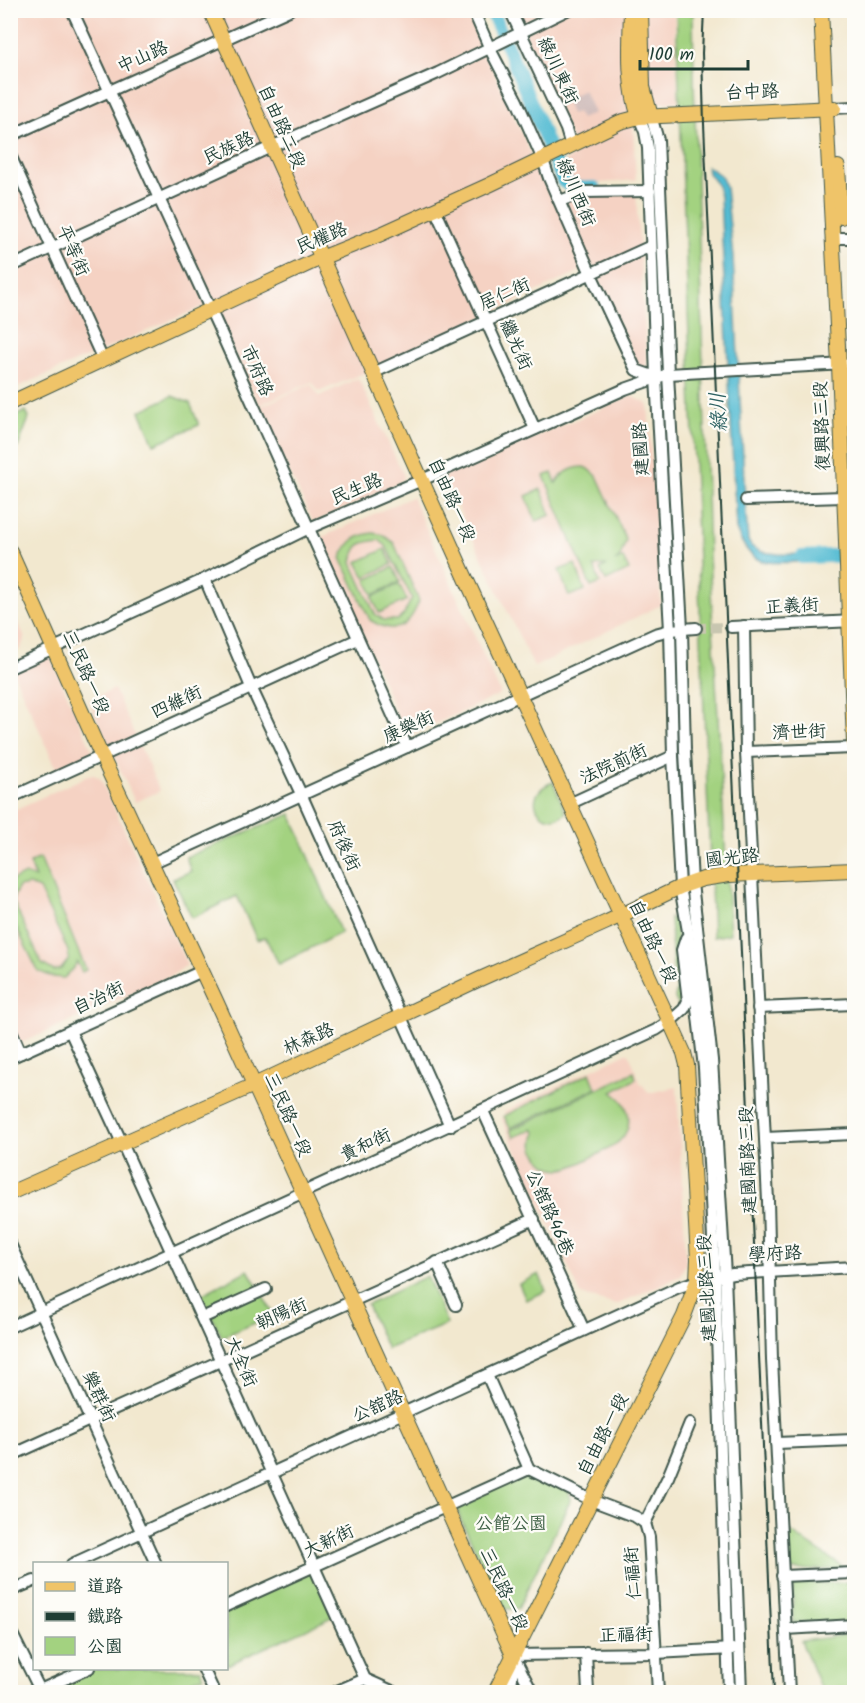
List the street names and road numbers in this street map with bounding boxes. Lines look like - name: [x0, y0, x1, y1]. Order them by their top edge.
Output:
- street label: 綠川東街: [529, 32, 585, 110]
- street label: 中山路: [112, 34, 174, 82]
- street label: 台中路: [725, 78, 779, 108]
- street label: 自由路二段: [249, 80, 313, 174]
- street label: 民族路: [198, 124, 260, 174]
- street label: 綠川西街: [548, 154, 602, 232]
- street label: 民權路: [291, 215, 353, 263]
- street label: 平等街: [48, 220, 96, 282]
- street label: 居仁街: [474, 271, 536, 319]
- street label: 繼光街: [491, 314, 539, 376]
- street label: 市府路: [232, 340, 280, 402]
- street label: 復興路三段: [807, 381, 839, 471]
- street label: 建國路: [626, 421, 658, 477]
- street label: 自由路一段: [419, 453, 483, 547]
- street label: 民生路: [326, 466, 388, 514]
- street label: 正義街: [764, 591, 820, 623]
- street label: 三民路一段: [53, 626, 117, 720]
- street label: 四維街: [146, 678, 208, 728]
- street label: 康樂街: [378, 704, 440, 752]
- street label: 濟世街: [772, 718, 826, 748]
- street label: 法院前街: [575, 737, 653, 793]
- street label: 府後街: [319, 815, 367, 877]
- street label: 國光路: [704, 842, 760, 876]
- street label: 自由路一段: [620, 895, 684, 989]
- street label: 自治街: [68, 974, 130, 1024]
- street label: 林森路: [278, 1016, 340, 1064]
- street label: 三民路一段: [255, 1068, 319, 1162]
- street label: 建國南路三段: [733, 1106, 765, 1214]
- street label: 貴和街: [335, 1121, 397, 1171]
- street label: 公舘路46巷: [517, 1165, 581, 1261]
- street label: 建國北路三段: [691, 1233, 725, 1343]
- street label: 學府路: [747, 1239, 803, 1271]
- street label: 朝陽街: [251, 1291, 313, 1339]
- street label: 大全街: [216, 1331, 264, 1393]
- street label: 樂群街: [73, 1366, 123, 1428]
- street label: 公舘路: [347, 1383, 409, 1431]
- street label: 自由路一段: [571, 1388, 637, 1482]
- street label: 大新街: [298, 1517, 360, 1567]
- street label: 三民路一段: [471, 1543, 535, 1637]
- street label: 仁福街: [618, 1545, 650, 1601]
- street label: 正福街: [599, 1621, 653, 1651]

